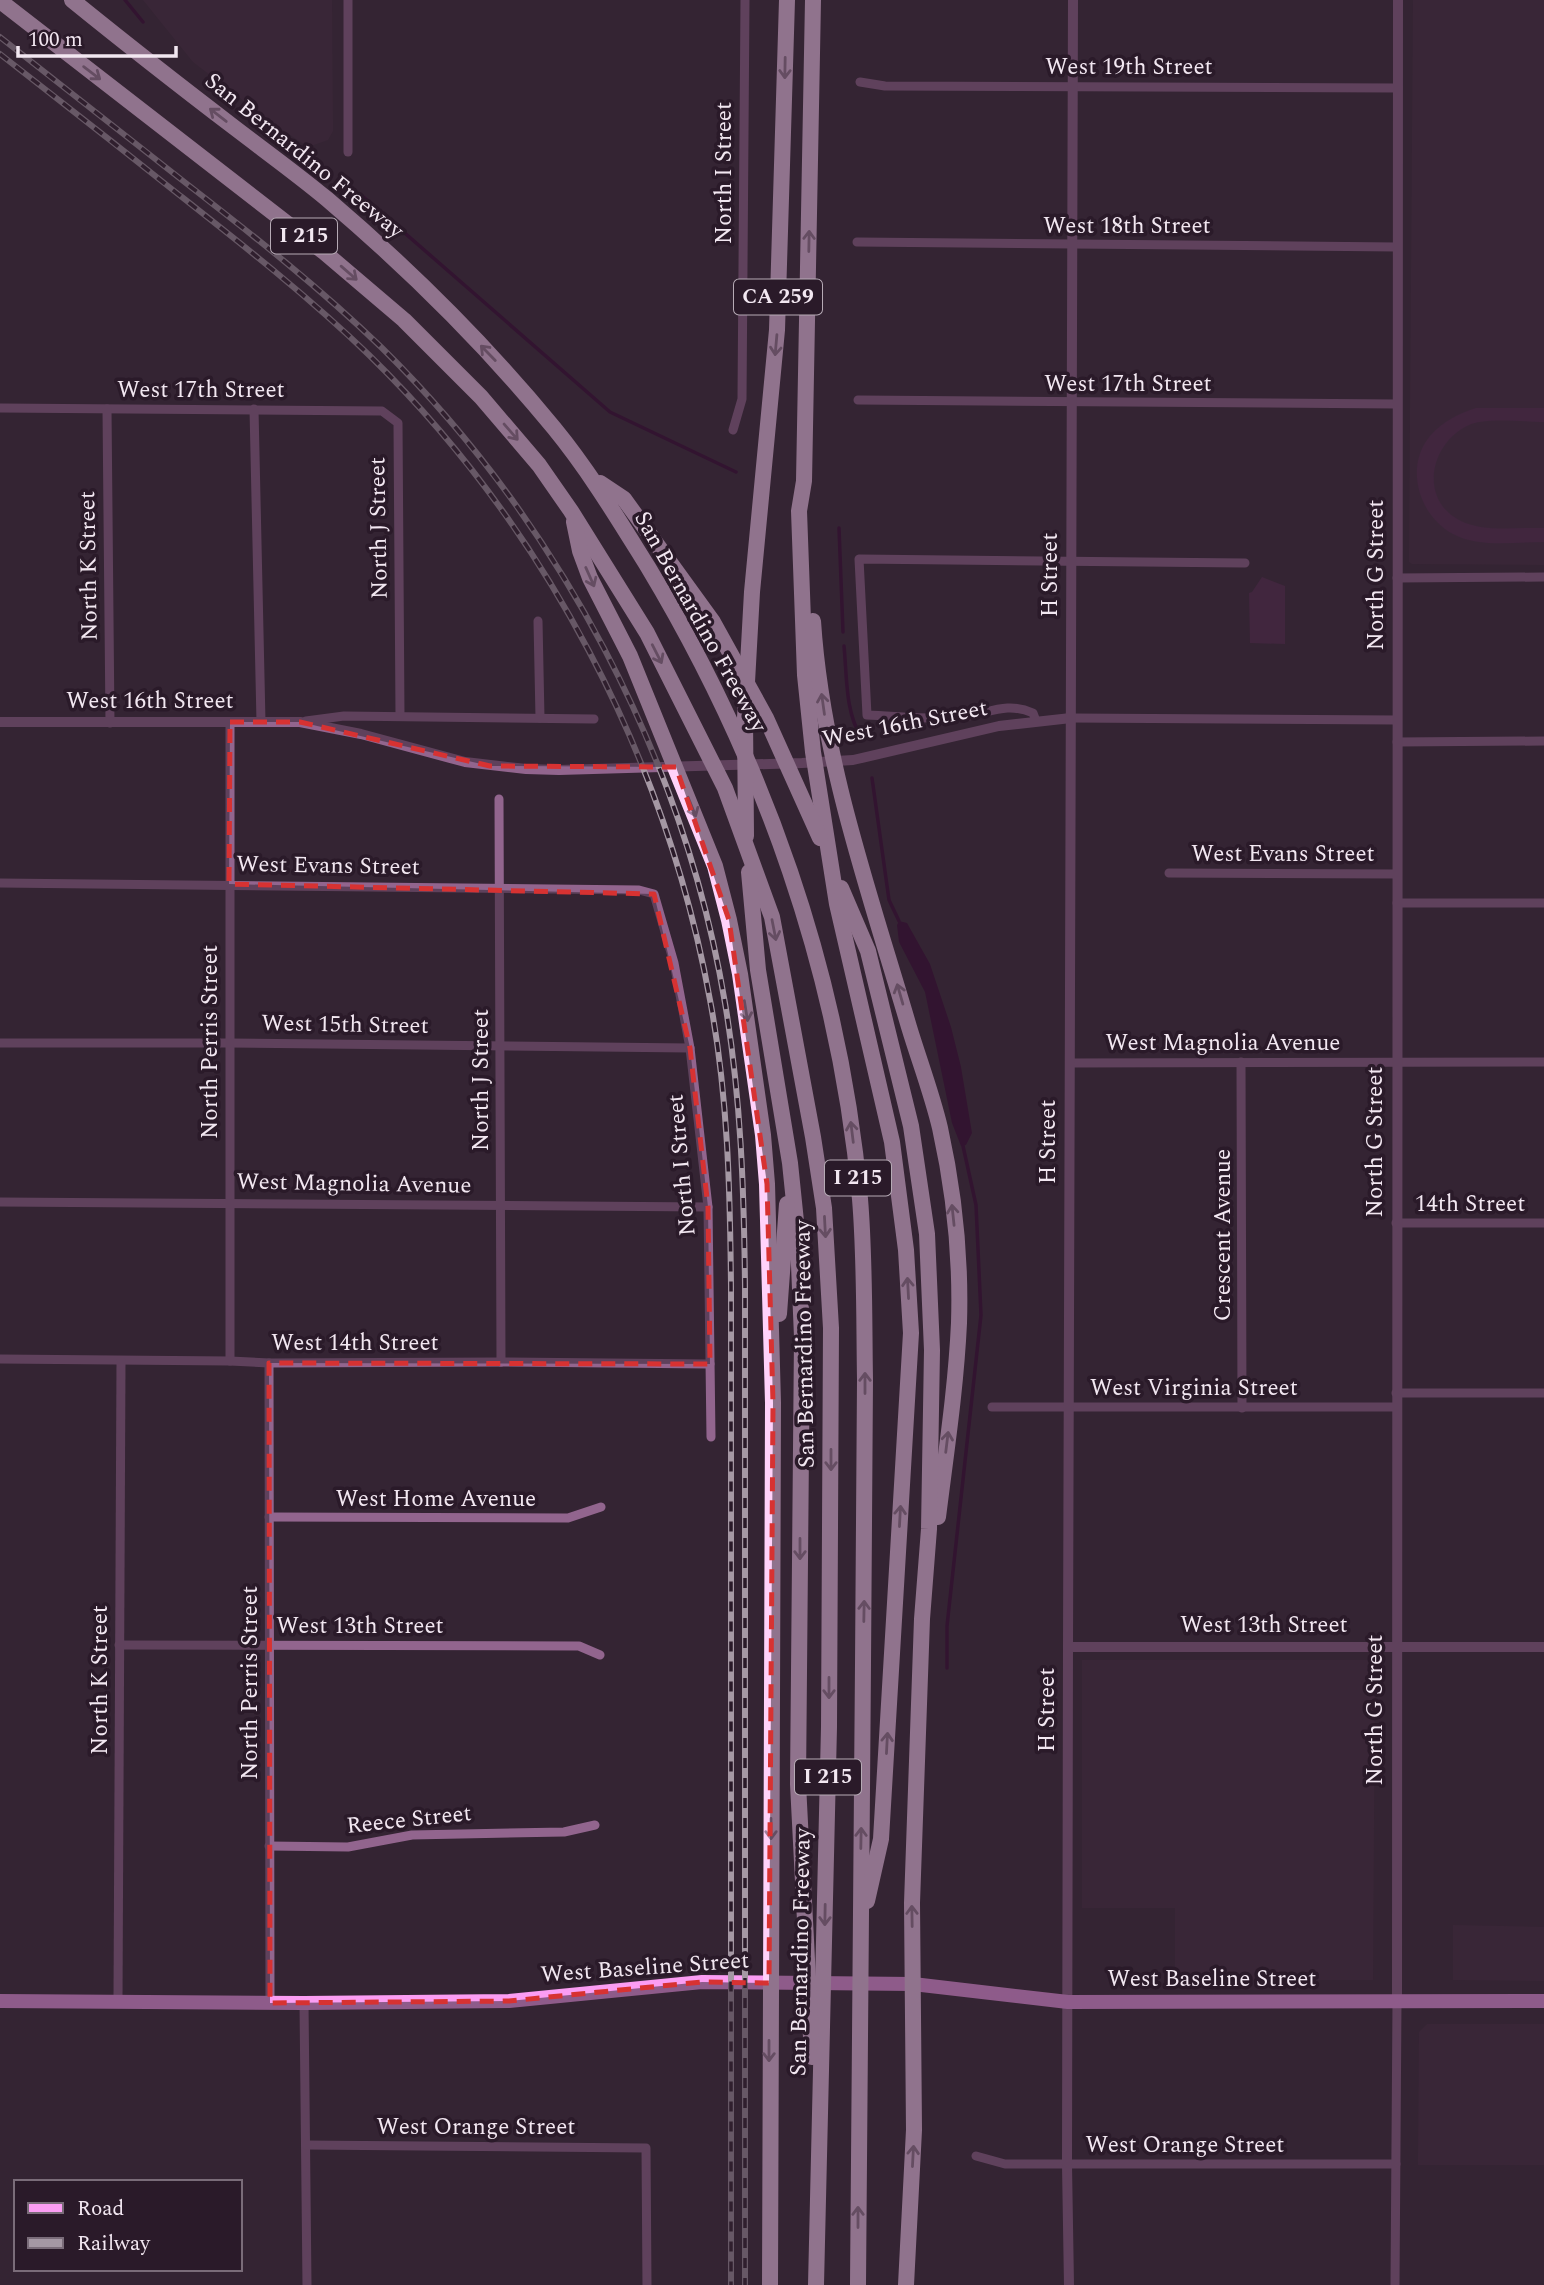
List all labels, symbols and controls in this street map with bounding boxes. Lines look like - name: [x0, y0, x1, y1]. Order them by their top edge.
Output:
- scale bar: [18, 14, 175, 58]
- text: 100 m: [28, 24, 83, 56]
- street label: West 19th Street: [1045, 50, 1213, 85]
- one-way arrow: [778, 56, 792, 79]
- street label: San Bernardino Freeway: [197, 64, 412, 248]
- one-way arrow: [82, 66, 101, 81]
- street label: North I Street: [707, 102, 742, 244]
- one-way arrow: [210, 108, 228, 123]
- street label: West 18th Street: [1043, 209, 1211, 244]
- road number: I 215: [271, 218, 337, 254]
- one-way arrow: [802, 230, 815, 253]
- one-way arrow: [340, 265, 358, 281]
- road number: CA 259: [734, 280, 822, 314]
- one-way arrow: [769, 333, 782, 355]
- one-way arrow: [480, 345, 497, 362]
- street label: West 17th Street: [1044, 367, 1212, 402]
- street label: West 17th Street: [117, 373, 285, 408]
- one-way arrow: [503, 423, 519, 441]
- street label: North J Street: [360, 457, 398, 599]
- street label: North K Street: [70, 491, 108, 641]
- street label: North G Street: [1359, 500, 1394, 650]
- street label: San Bernardino Freeway: [625, 505, 776, 740]
- street label: H Street: [1033, 533, 1068, 617]
- one-way arrow: [584, 565, 597, 587]
- one-way arrow: [651, 643, 665, 664]
- street label: West 16th Street: [66, 684, 234, 719]
- street label: West 16th Street: [819, 691, 991, 757]
- one-way arrow: [816, 693, 829, 716]
- one-way arrow: [687, 795, 700, 817]
- street label: West Evans Street: [1191, 837, 1375, 872]
- street label: West Evans Street: [236, 847, 420, 885]
- one-way arrow: [768, 919, 781, 941]
- street label: North Perris Street: [193, 945, 228, 1139]
- one-way arrow: [892, 984, 905, 1006]
- one-way arrow: [740, 999, 753, 1022]
- street label: West 15th Street: [261, 1006, 429, 1044]
- street label: North J Street: [464, 1009, 499, 1151]
- street label: West Magnolia Avenue: [1105, 1026, 1341, 1061]
- street label: North G Street: [1358, 1067, 1393, 1217]
- street label: North I Street: [658, 1093, 706, 1237]
- street label: H Street: [1031, 1100, 1066, 1184]
- one-way arrow: [845, 1121, 858, 1144]
- street label: Crescent Avenue: [1206, 1149, 1241, 1321]
- road number: I 215: [825, 1160, 891, 1196]
- street label: West Magnolia Avenue: [236, 1164, 472, 1204]
- street label: 14th Street: [1415, 1187, 1525, 1222]
- one-way arrow: [947, 1204, 960, 1227]
- one-way arrow: [819, 1215, 832, 1238]
- street label: San Bernardino Freeway: [785, 1219, 825, 1468]
- one-way arrow: [901, 1278, 914, 1300]
- street label: West 14th Street: [271, 1326, 439, 1361]
- street label: West Virginia Street: [1090, 1371, 1298, 1406]
- one-way arrow: [858, 1372, 872, 1395]
- one-way arrow: [941, 1431, 954, 1453]
- one-way arrow: [824, 1448, 838, 1471]
- street label: West Home Avenue: [336, 1482, 536, 1517]
- one-way arrow: [894, 1505, 907, 1527]
- one-way arrow: [793, 1538, 807, 1561]
- street label: North Perris Street: [233, 1586, 268, 1780]
- one-way arrow: [857, 1599, 871, 1622]
- street label: North K Street: [83, 1605, 118, 1755]
- street label: West 13th Street: [1180, 1608, 1348, 1643]
- street label: West 13th Street: [276, 1609, 444, 1644]
- street label: North G Street: [1358, 1635, 1393, 1785]
- street label: H Street: [1030, 1668, 1065, 1752]
- one-way arrow: [822, 1676, 836, 1699]
- one-way arrow: [880, 1731, 893, 1754]
- road number: I 215: [795, 1760, 861, 1795]
- street label: Reece Street: [345, 1796, 473, 1844]
- one-way arrow: [764, 1817, 778, 1840]
- street label: San Bernardino Freeway: [781, 1827, 821, 2076]
- one-way arrow: [854, 1827, 868, 1850]
- one-way arrow: [818, 1903, 831, 1926]
- one-way arrow: [905, 1905, 919, 1928]
- street label: West Baseline Street: [540, 1943, 750, 1993]
- street label: West Baseline Street: [1108, 1962, 1316, 1997]
- one-way arrow: [762, 2039, 776, 2062]
- street label: West Orange Street: [377, 2110, 575, 2145]
- street label: West Orange Street: [1086, 2128, 1284, 2163]
- one-way arrow: [906, 2144, 919, 2167]
- legend: [14, 2180, 242, 2271]
- text: Road: [77, 2193, 124, 2225]
- one-way arrow: [851, 2206, 865, 2229]
- text: Railway: [77, 2228, 151, 2260]

